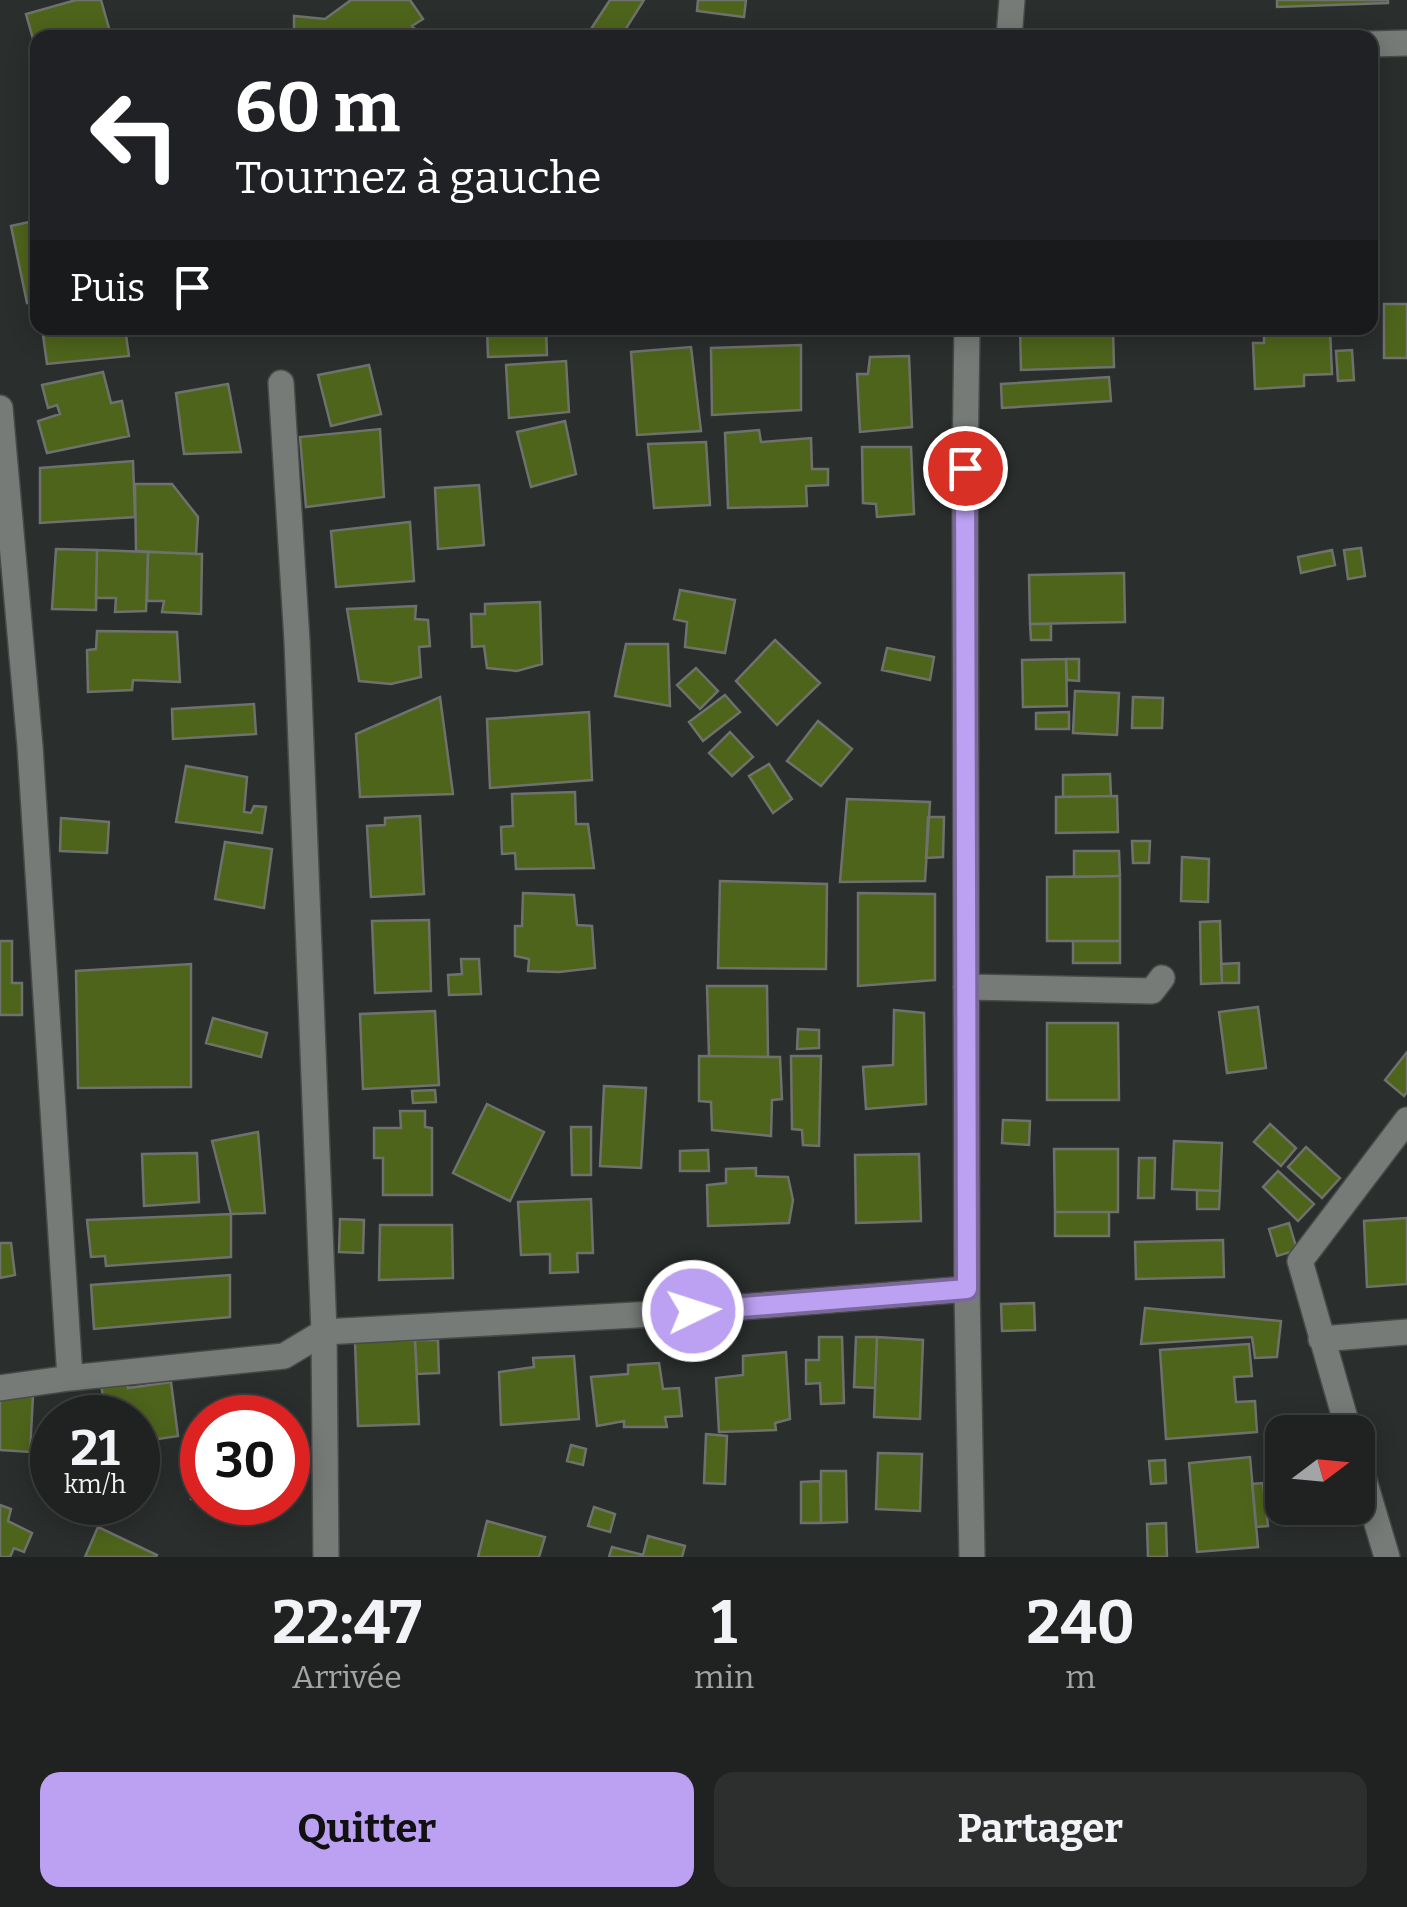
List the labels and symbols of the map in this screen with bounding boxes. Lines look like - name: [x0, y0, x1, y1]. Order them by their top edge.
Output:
- pin: [923, 426, 1008, 511]
- position arrow: [641, 1259, 745, 1363]
- speed limit sign: 30: [180, 1395, 310, 1525]
- north arrow: [1265, 1415, 1375, 1525]

